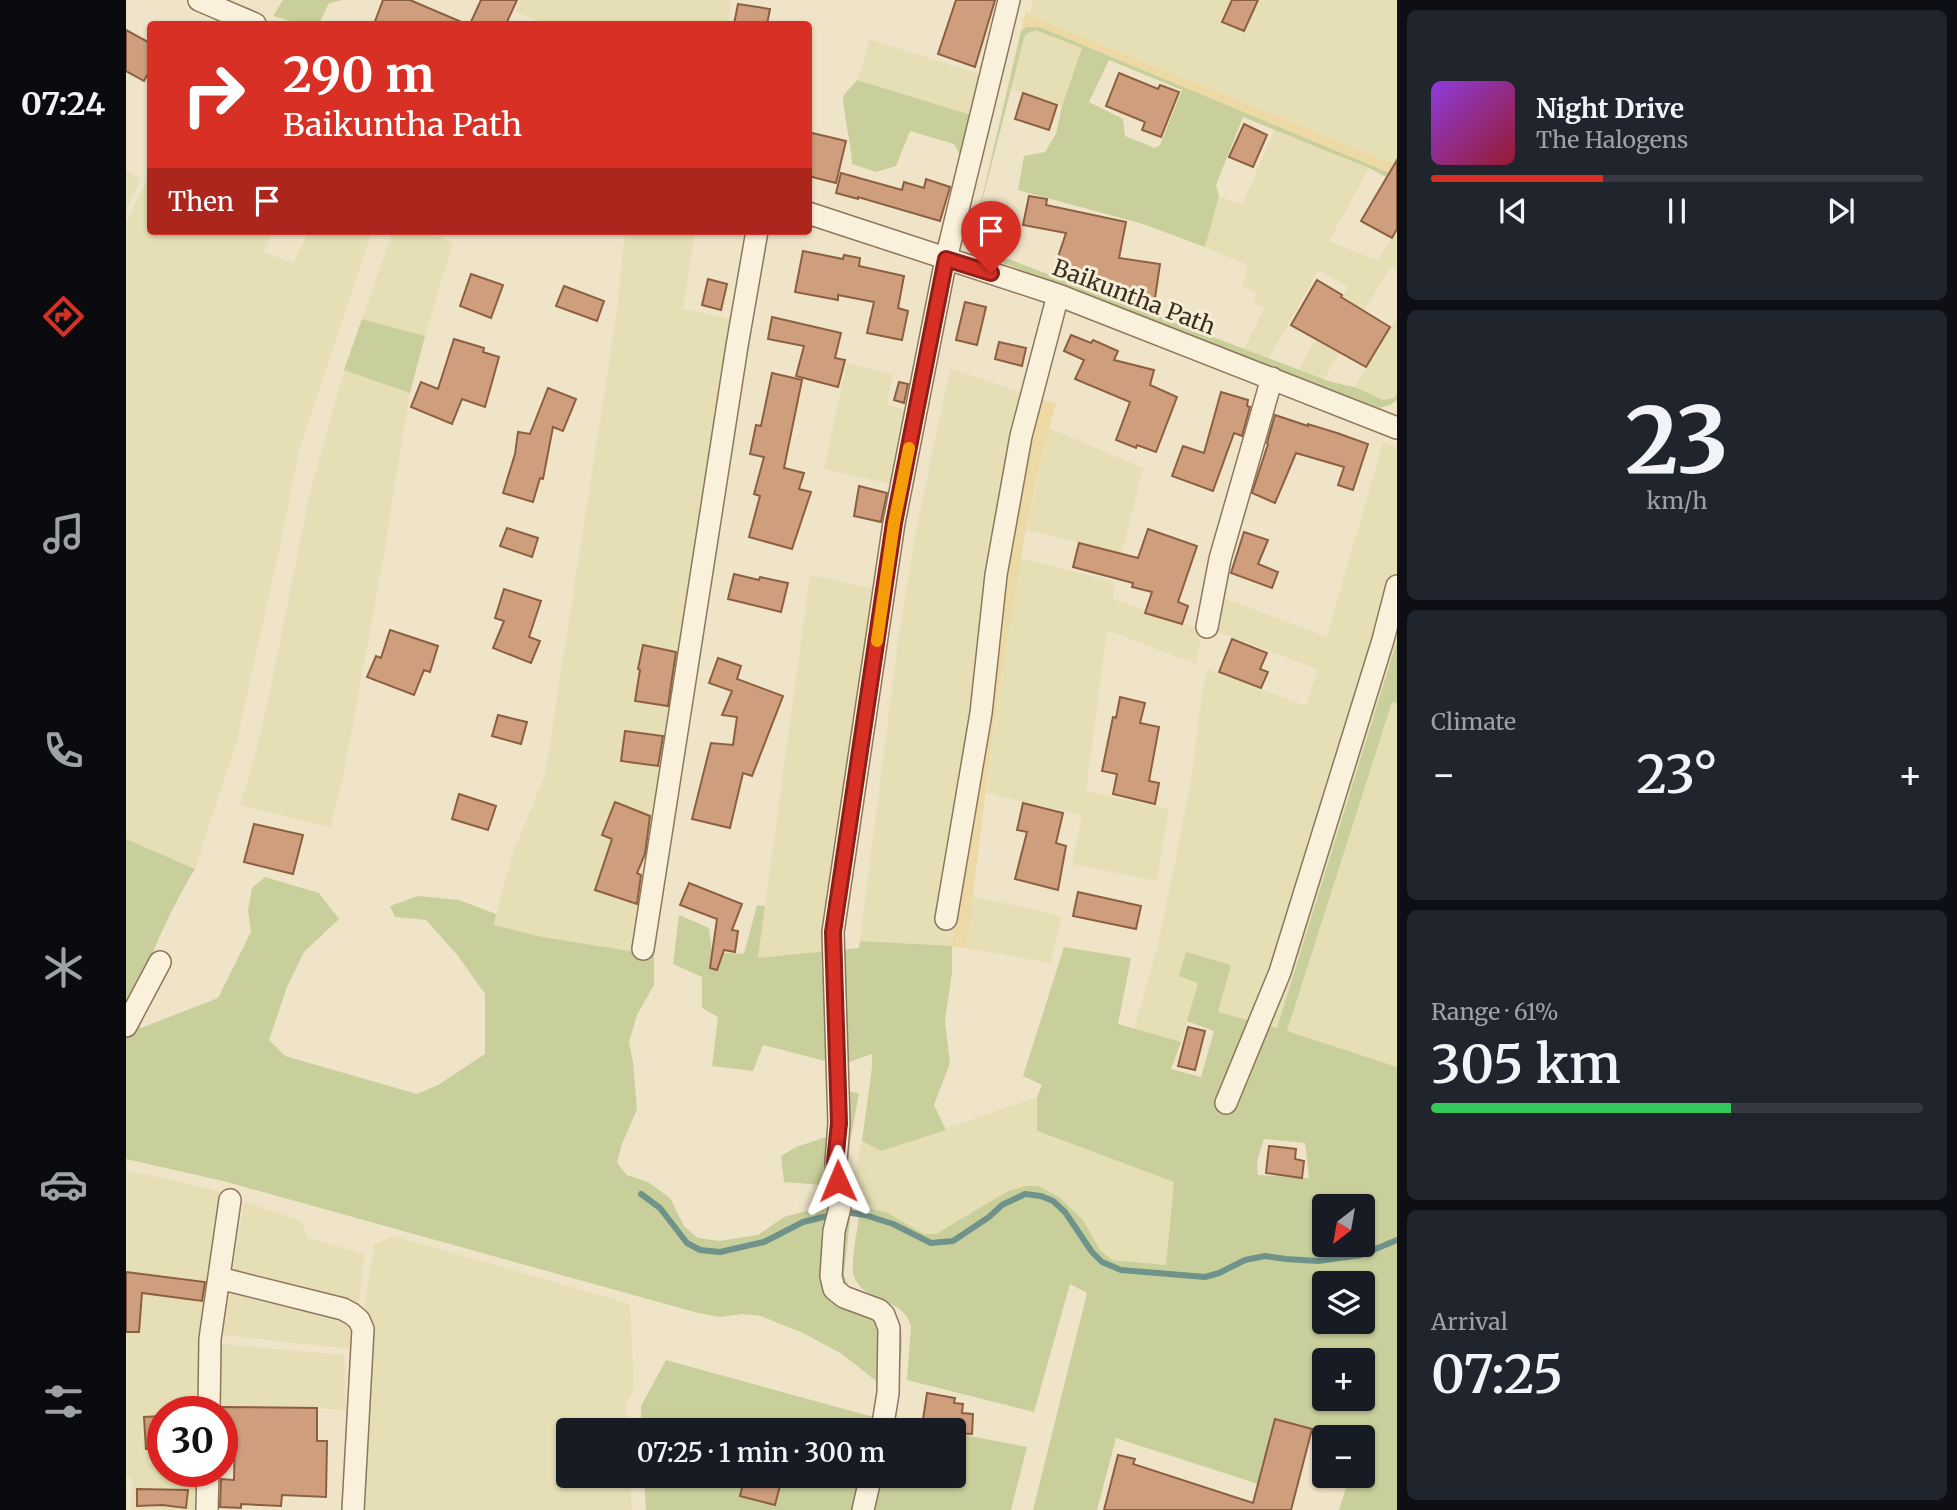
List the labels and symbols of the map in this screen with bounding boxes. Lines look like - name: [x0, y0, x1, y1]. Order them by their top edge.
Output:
- pin: [961, 201, 1021, 273]
- street label: Baikuntha Path: [1049, 252, 1220, 341]
- position arrow: [801, 1144, 875, 1218]
- north arrow: [1312, 1194, 1376, 1256]
- speed limit sign: 30: [147, 1396, 238, 1487]

